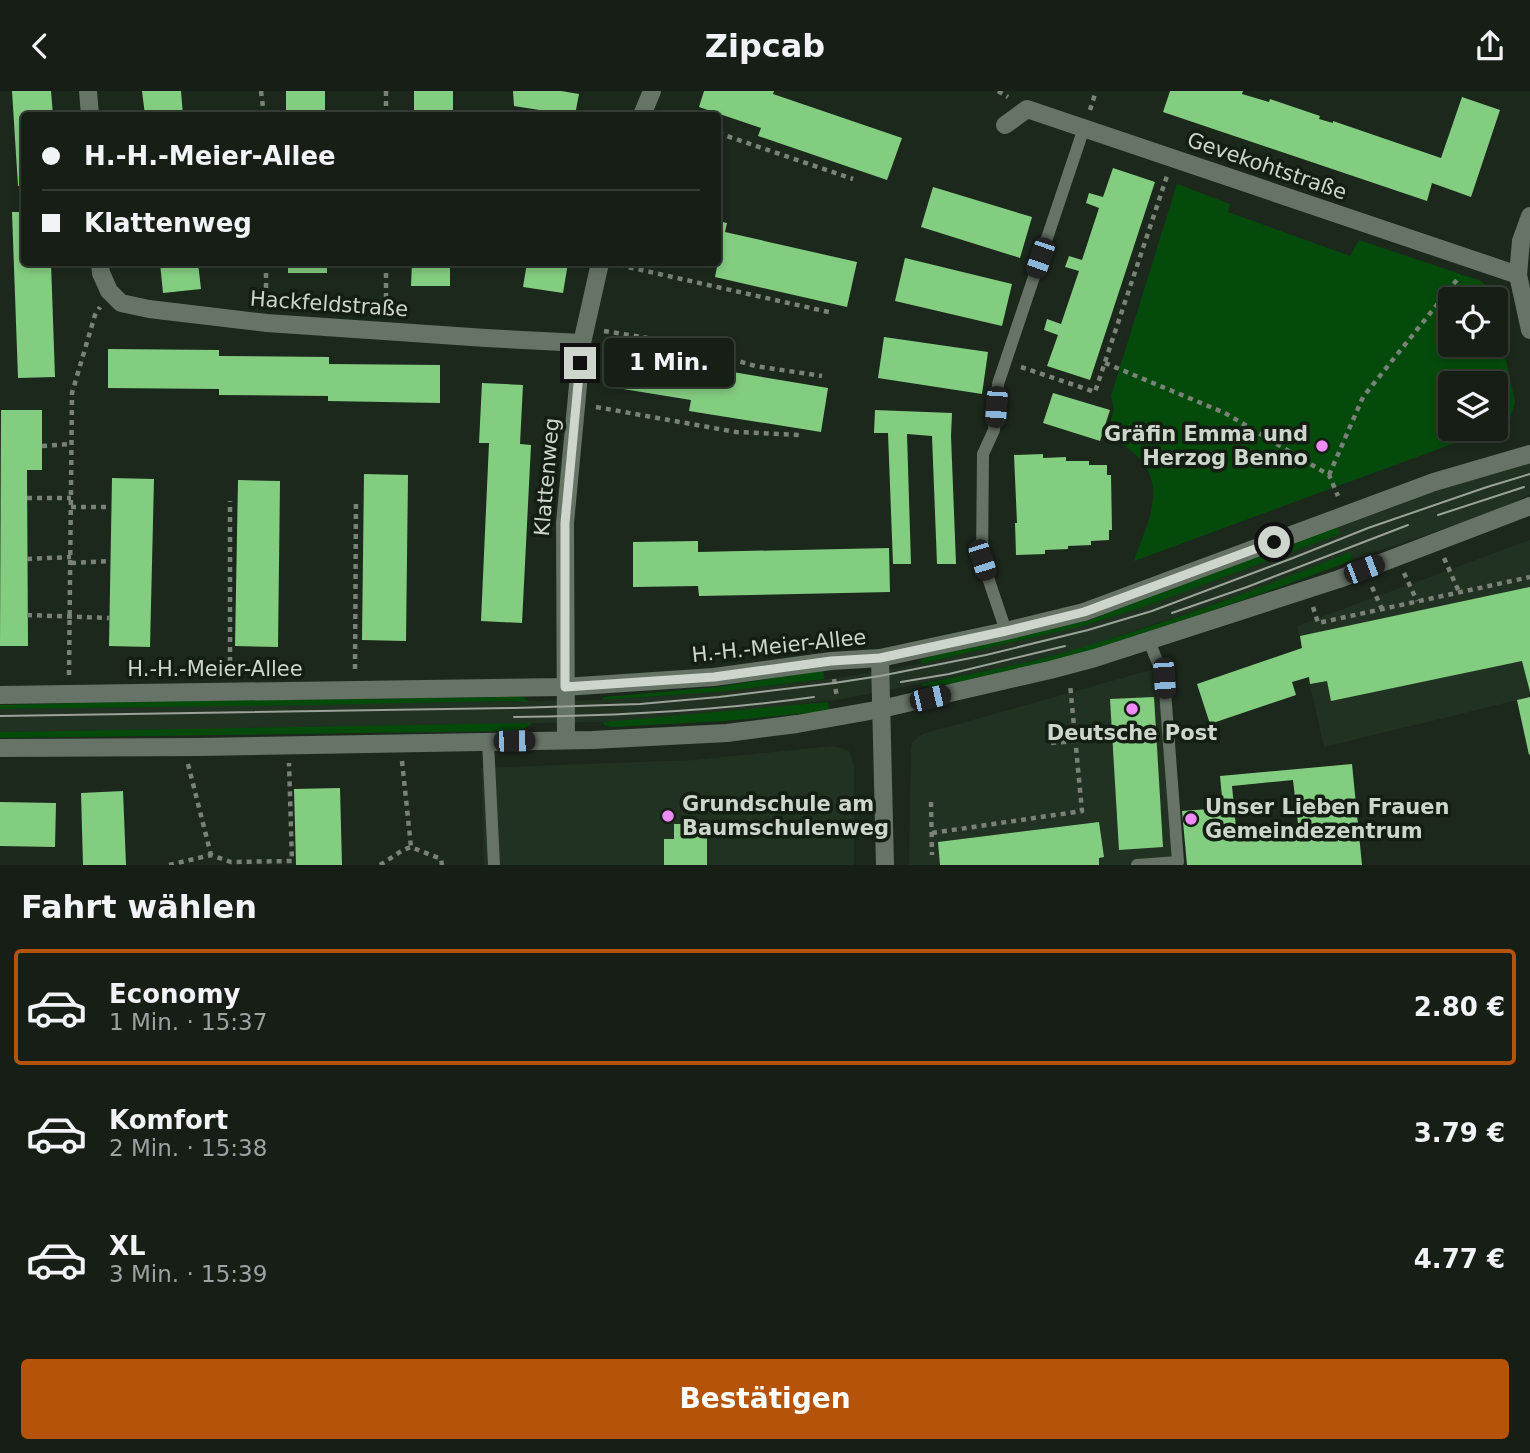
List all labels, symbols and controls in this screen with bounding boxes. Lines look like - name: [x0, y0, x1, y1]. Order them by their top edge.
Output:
- icon: back: [21, 27, 59, 65]
- text: Zipcab: [705, 27, 825, 65]
- icon: share: [1471, 27, 1509, 65]
- street label: Gevekohtstraße: [1184, 127, 1350, 205]
- text: H.-H.-Meier-Allee: [84, 141, 336, 171]
- text: Klattenweg: [84, 208, 252, 238]
- car: [1024, 235, 1057, 281]
- street label: Hackfeldstraße: [249, 286, 409, 322]
- map controls: [1438, 287, 1508, 441]
- button: locate: [1438, 287, 1508, 357]
- callout: 1 Min.: [604, 338, 734, 387]
- route end: [564, 347, 596, 379]
- text: 1 Min.: [629, 349, 709, 375]
- button: layers: [1438, 371, 1508, 441]
- car: [985, 385, 1008, 429]
- street label: Klattenweg: [530, 417, 564, 537]
- place label: Gräfin Emma und Herzog Benno: [1104, 422, 1308, 470]
- marker: Gräfin Emma und Herzog Benno: [1314, 438, 1330, 454]
- route start: [1258, 526, 1290, 558]
- car: [966, 537, 999, 583]
- car: [1341, 552, 1388, 586]
- street label: H.-H.-Meier-Allee: [691, 625, 867, 667]
- car: [1153, 656, 1176, 700]
- street label: H.-H.-Meier-Allee: [127, 657, 303, 681]
- car: [908, 683, 953, 713]
- marker: Deutsche Post: [1124, 701, 1140, 717]
- place label: Deutsche Post: [1047, 721, 1217, 745]
- car: [493, 730, 536, 752]
- place label: Grundschule am Baumschulenweg: [682, 792, 889, 840]
- place label: Unser Lieben Frauen Gemeindezentrum: [1205, 795, 1449, 843]
- marker: Grundschule am Baumschulenweg: [660, 808, 676, 824]
- marker: Unser Lieben Frauen Gemeindezentrum: [1183, 811, 1199, 827]
- text: Fahrt wählen: [21, 888, 257, 926]
- icon: car: [25, 976, 88, 1039]
- text: Economy: [109, 979, 240, 1009]
- text: 2.80 €: [1414, 992, 1505, 1022]
- text: 1 Min. · 15:37: [109, 1009, 267, 1035]
- icon: car: [25, 1102, 88, 1165]
- text: Komfort: [109, 1105, 228, 1135]
- text: 3.79 €: [1414, 1118, 1505, 1148]
- text: 2 Min. · 15:38: [109, 1135, 267, 1161]
- icon: car: [25, 1228, 88, 1291]
- text: XL: [109, 1231, 146, 1261]
- text: 4.77 €: [1414, 1244, 1505, 1274]
- text: 3 Min. · 15:39: [109, 1261, 267, 1287]
- button: Bestätigen: [21, 1359, 1509, 1439]

